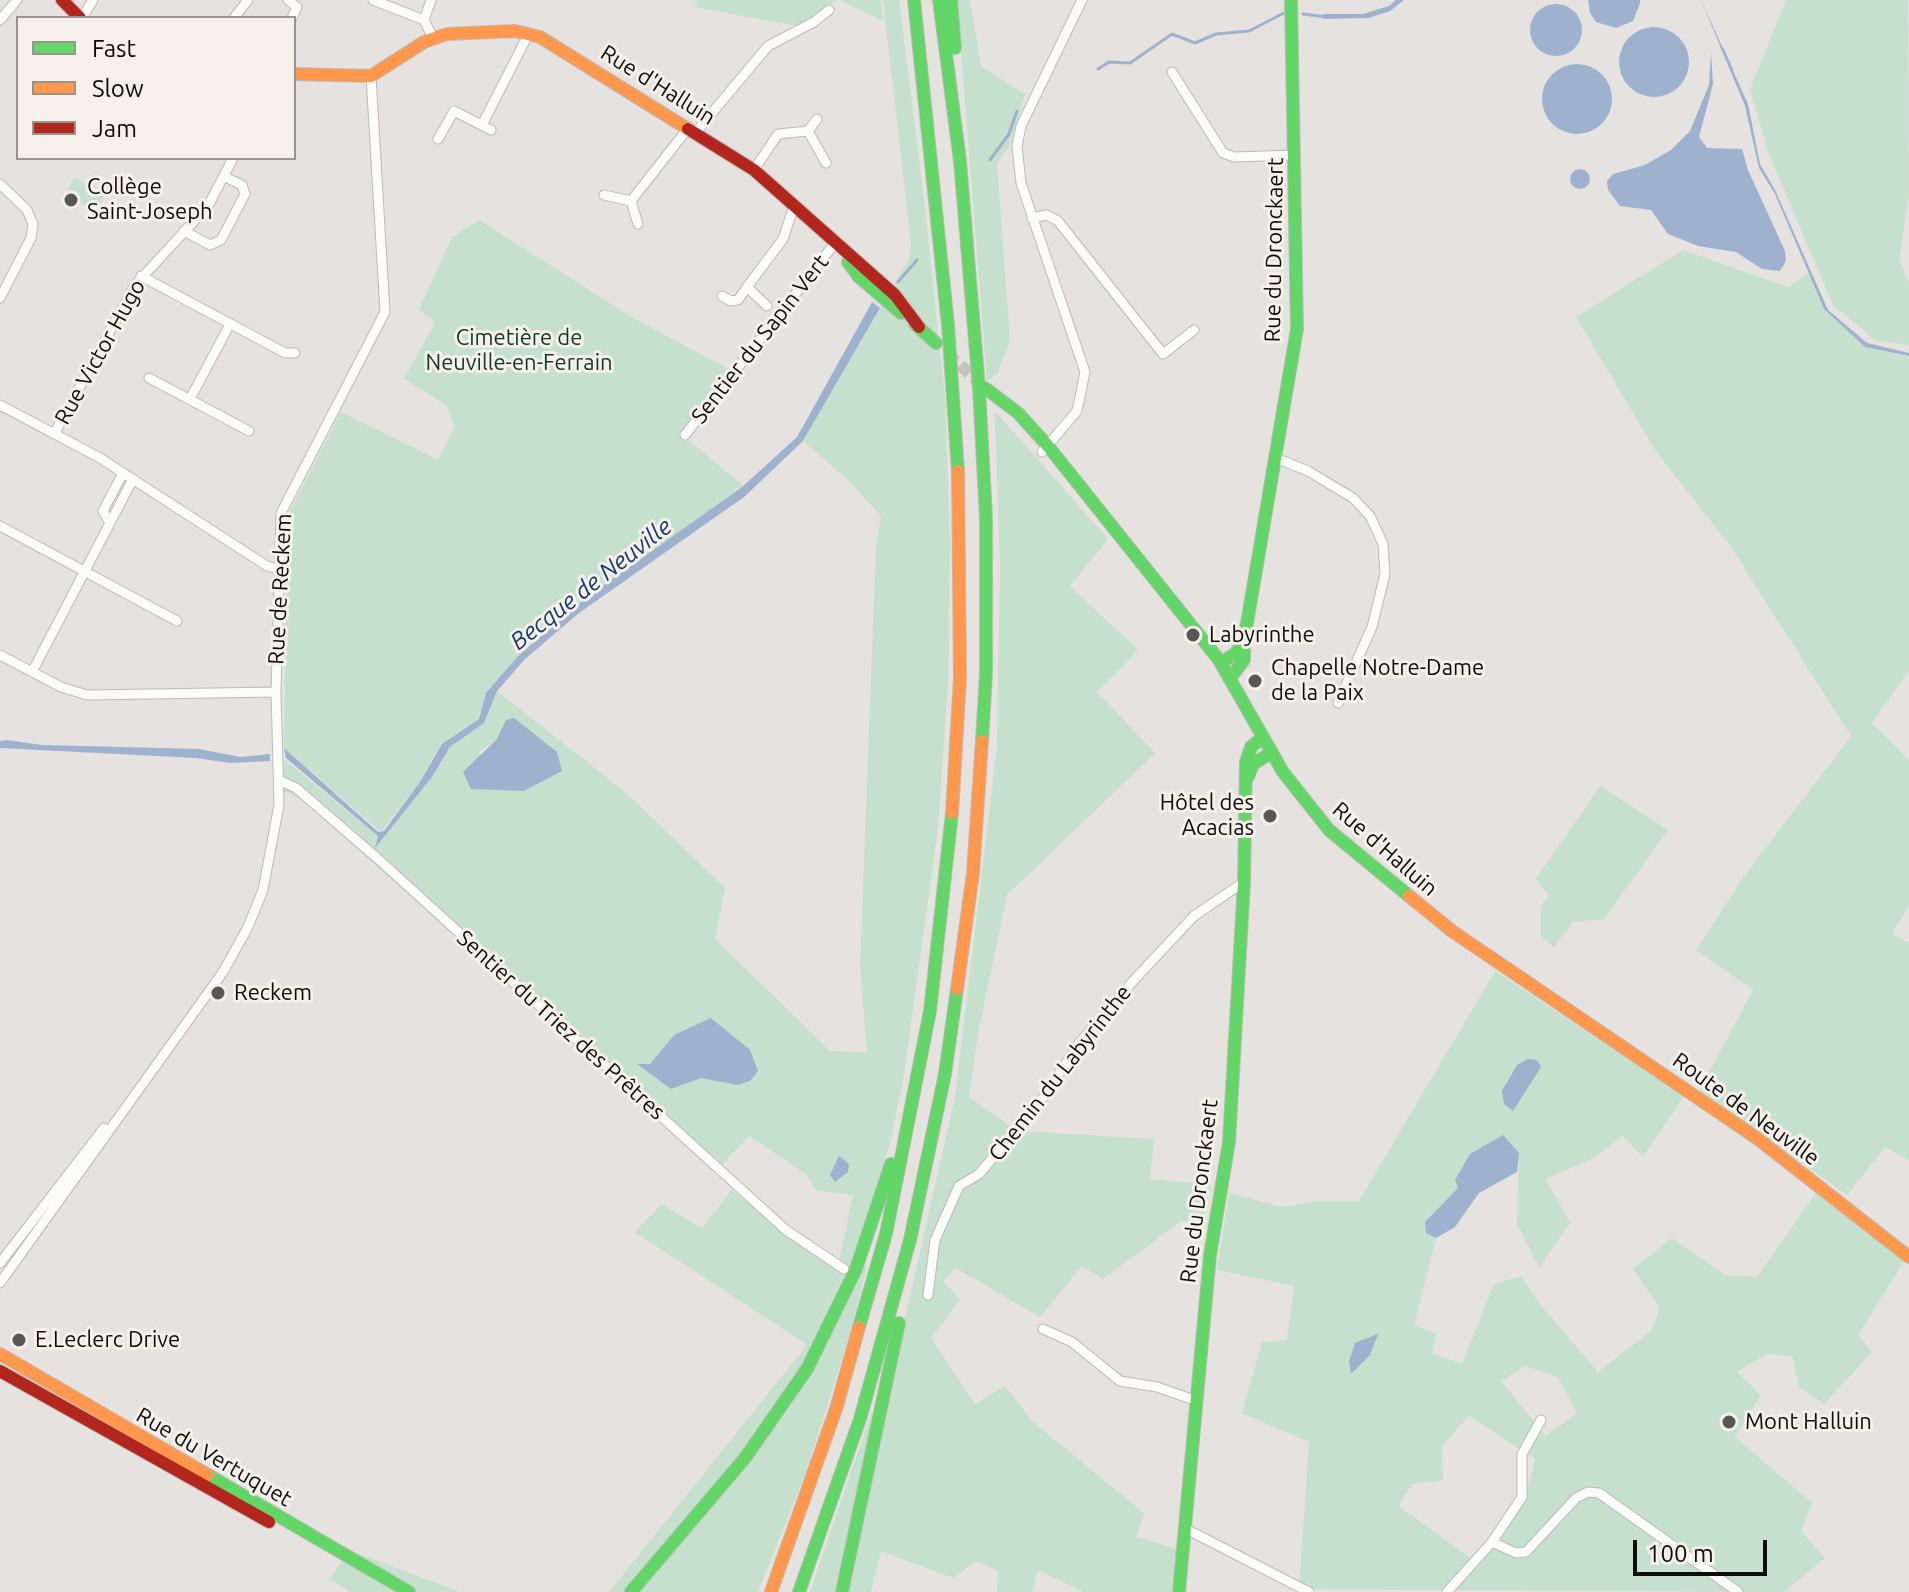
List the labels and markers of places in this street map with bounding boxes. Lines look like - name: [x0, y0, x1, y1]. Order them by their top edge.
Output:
- place label: Collège Saint-Joseph: [87, 174, 213, 226]
- marker: Collège Saint-Joseph: [62, 191, 80, 209]
- place label: Labyrinthe: [1209, 622, 1315, 648]
- marker: Labyrinthe: [1184, 626, 1202, 644]
- place label: Chapelle Notre-Dame de la Paix: [1271, 655, 1484, 706]
- marker: Chapelle Notre-Dame de la Paix: [1246, 672, 1264, 690]
- place label: Hôtel des Acacias: [1160, 790, 1254, 842]
- marker: Hôtel des Acacias: [1261, 807, 1279, 825]
- place label: Reckem: [234, 980, 312, 1006]
- marker: Reckem: [209, 984, 227, 1002]
- place label: E.Leclerc Drive: [35, 1327, 180, 1353]
- marker: E.Leclerc Drive: [10, 1331, 28, 1349]
- place label: Mont Halluin: [1745, 1409, 1872, 1435]
- marker: Mont Halluin: [1720, 1413, 1738, 1431]

